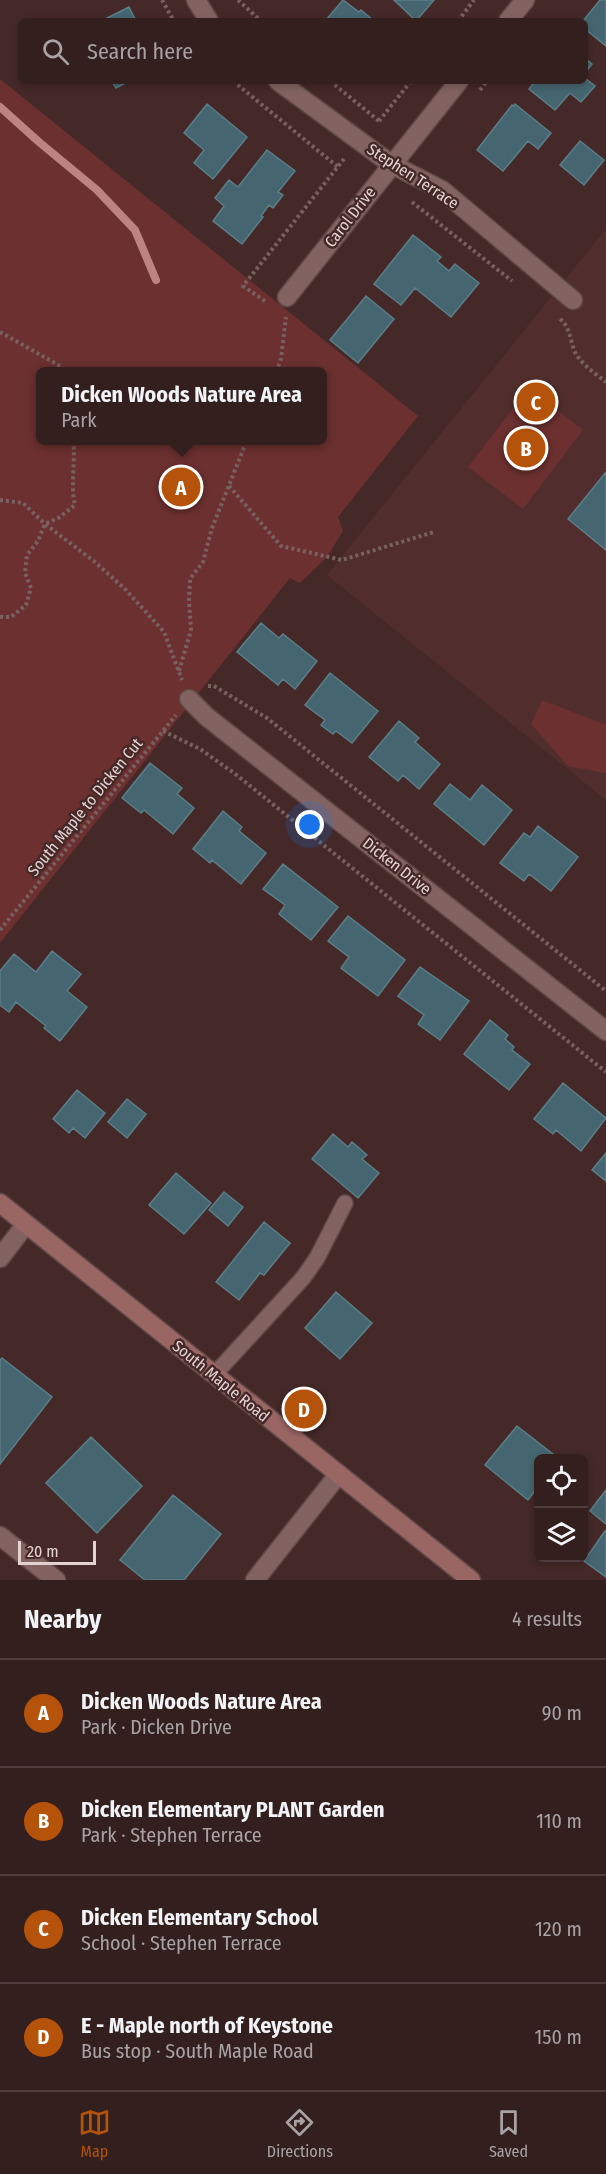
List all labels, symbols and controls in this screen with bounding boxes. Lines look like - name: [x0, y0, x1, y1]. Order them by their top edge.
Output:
- search box: [18, 18, 588, 84]
- icon: search: [39, 35, 72, 68]
- text: Search here: [87, 38, 193, 65]
- street label: Stephen Terrace: [364, 139, 462, 213]
- street label: Carol Drive: [321, 183, 379, 251]
- popup: [36, 367, 327, 445]
- pin: C: [516, 380, 556, 424]
- text: Dicken Woods Nature Area: [61, 381, 302, 408]
- text: Park: [61, 408, 97, 432]
- pin: B: [506, 426, 546, 470]
- pin: A: [162, 464, 201, 510]
- street label: South Maple to Dicken Cut: [24, 734, 147, 880]
- your location: [295, 810, 324, 839]
- street label: Dicken Drive: [359, 833, 435, 899]
- street label: South Maple Road: [169, 1336, 273, 1426]
- pin: D: [284, 1386, 324, 1432]
- map controls: [534, 1454, 588, 1562]
- button: locate: [534, 1454, 588, 1508]
- button: layers: [534, 1508, 588, 1562]
- scale bar: [18, 1538, 96, 1566]
- text: 20 m: [27, 1542, 58, 1561]
- text: Nearby: [24, 1604, 101, 1635]
- text: 4 results: [512, 1607, 582, 1631]
- text: Dicken Woods Nature Area: [81, 1688, 322, 1715]
- text: A: [38, 1701, 49, 1725]
- text: 90 m: [542, 1701, 582, 1725]
- text: Park · Dicken Drive: [81, 1715, 232, 1739]
- text: Dicken Elementary PLANT Garden: [81, 1796, 385, 1823]
- text: B: [38, 1809, 49, 1833]
- text: 110 m: [536, 1809, 582, 1833]
- text: Park · Stephen Terrace: [81, 1823, 262, 1847]
- text: Dicken Elementary School: [81, 1904, 318, 1931]
- text: C: [38, 1917, 49, 1941]
- text: 120 m: [535, 1917, 582, 1941]
- text: School · Stephen Terrace: [81, 1931, 282, 1955]
- text: E - Maple north of Keystone: [81, 2012, 333, 2039]
- text: D: [38, 2025, 49, 2049]
- text: 150 m: [535, 2025, 582, 2049]
- text: Bus stop · South Maple Road: [81, 2039, 314, 2063]
- tab: Map: [78, 2106, 111, 2161]
- tab: Directions: [267, 2106, 333, 2161]
- tab: Saved: [489, 2106, 528, 2161]

